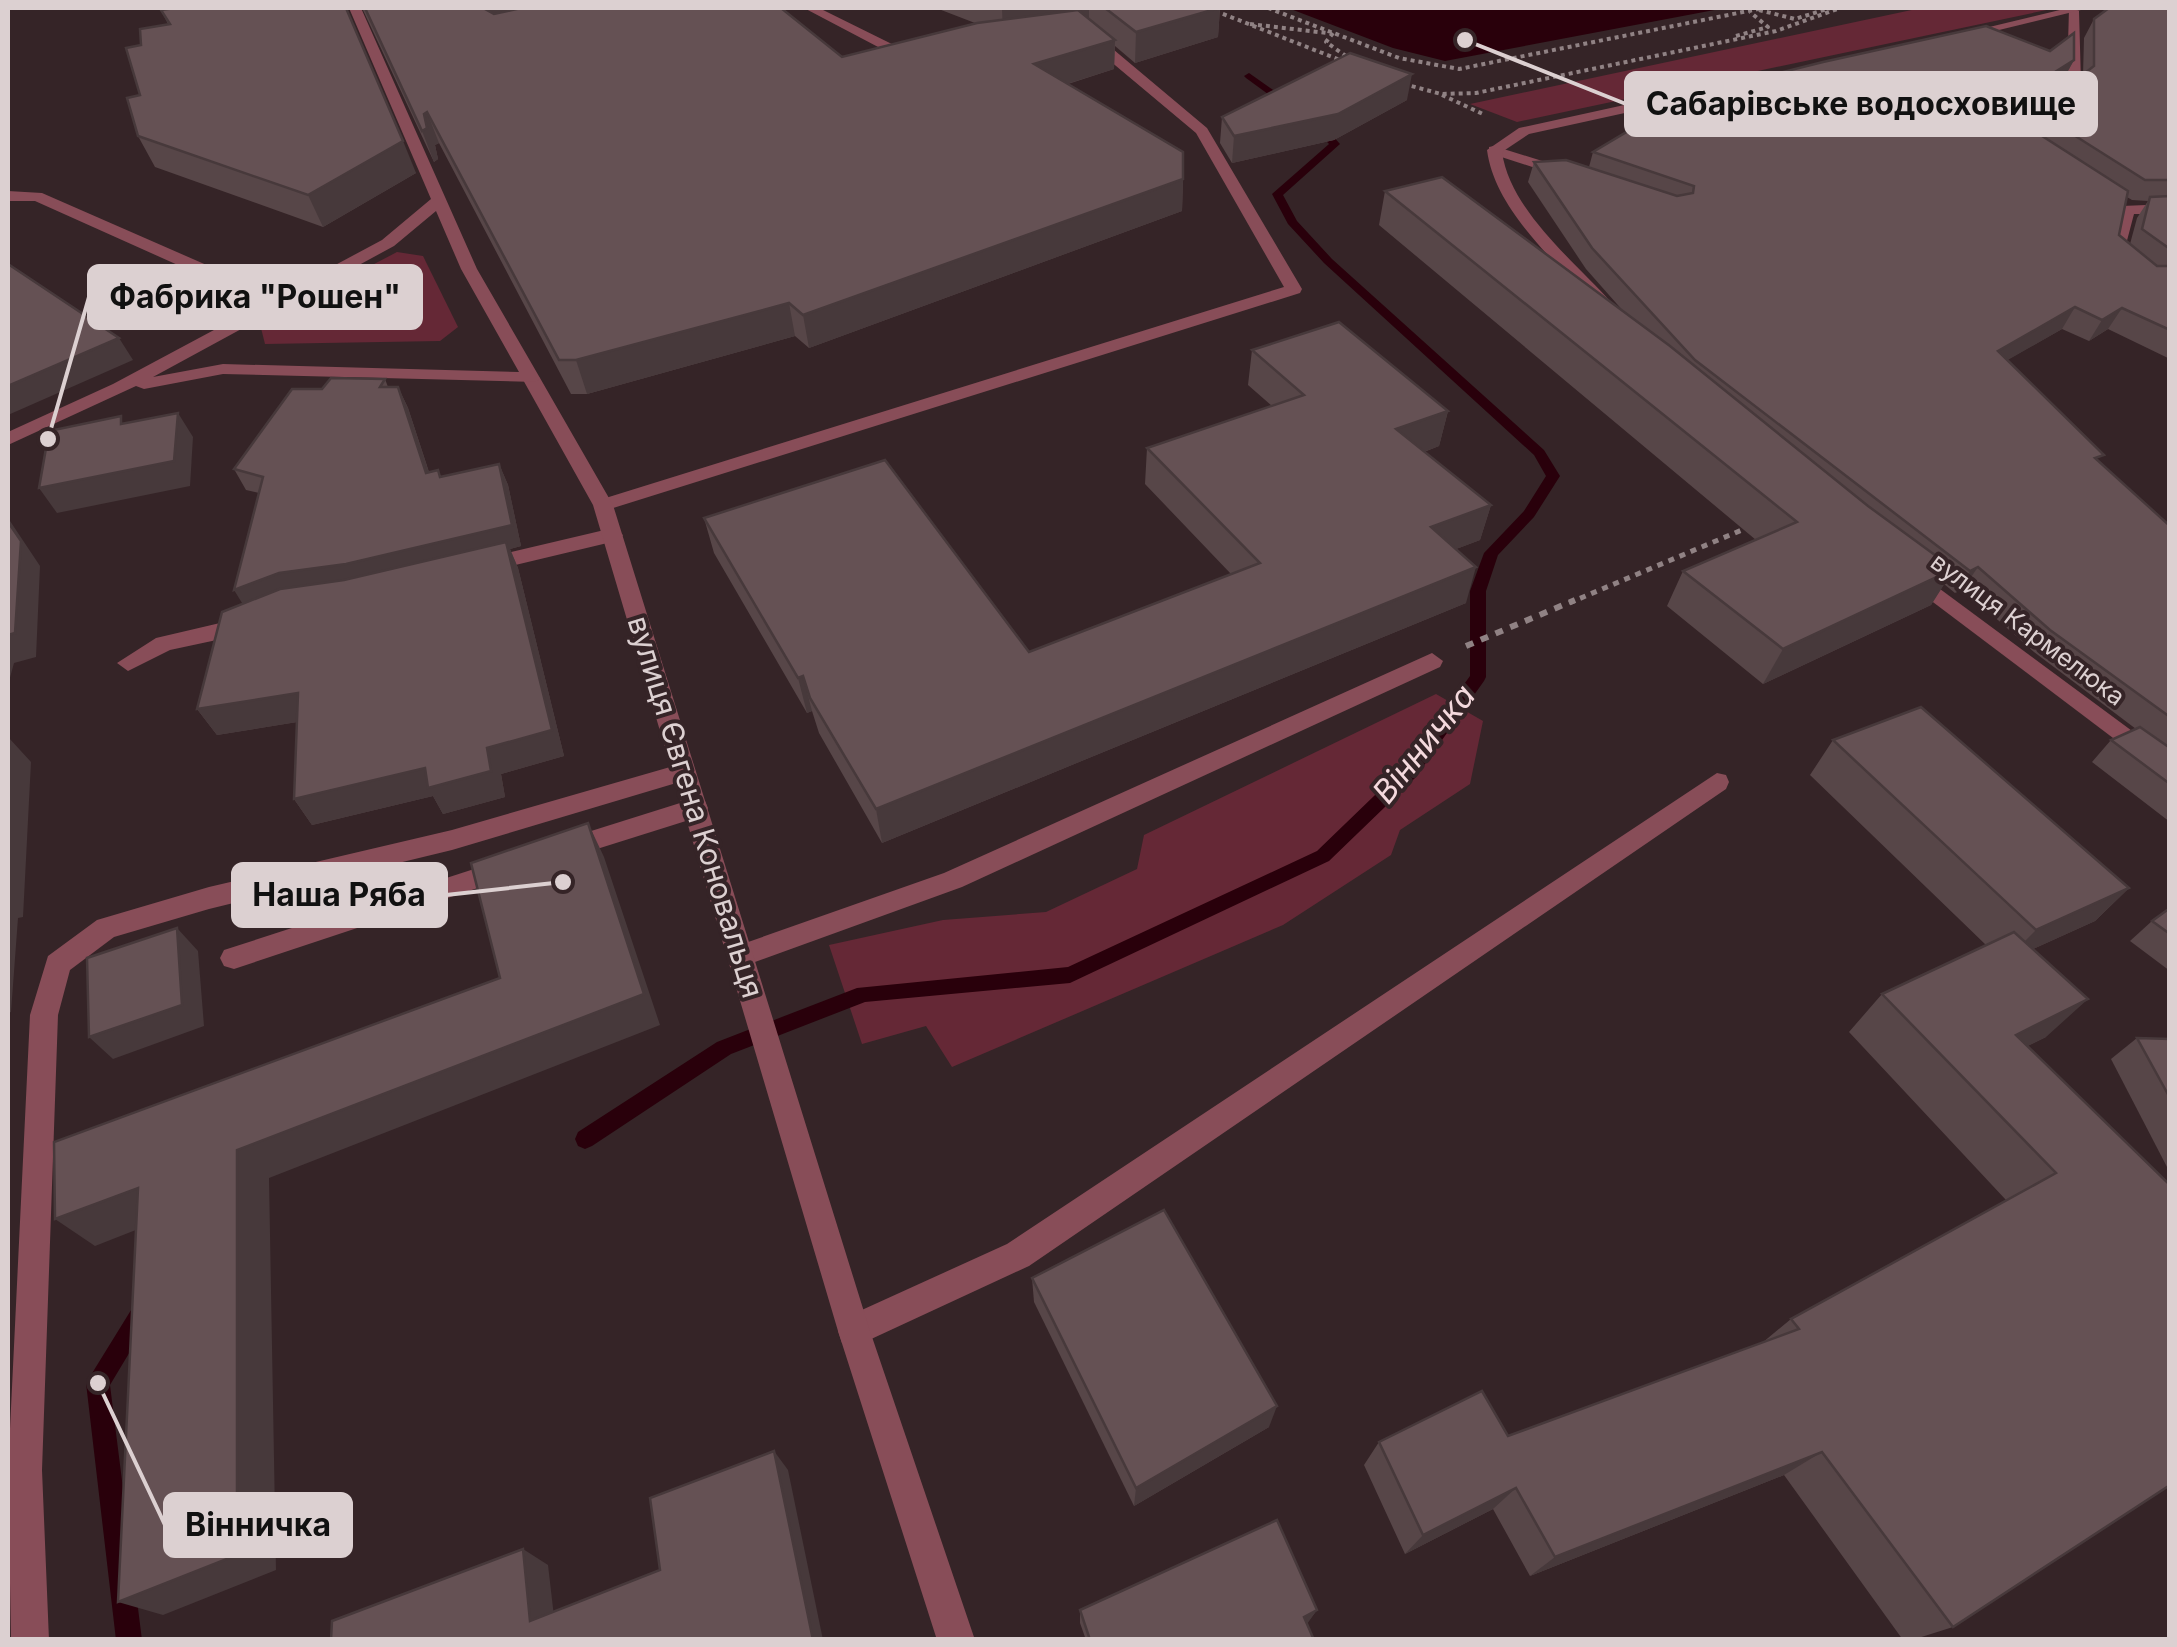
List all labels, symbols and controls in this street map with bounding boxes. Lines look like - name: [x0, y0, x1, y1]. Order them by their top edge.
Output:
- callout: Сабарівське водосховище: [1626, 73, 2096, 135]
- text: Сабарівське водосховище: [1646, 84, 2076, 123]
- callout: Фабрика "Рошен": [89, 266, 421, 328]
- text: Фабрика "Рошен": [109, 277, 401, 316]
- street label: вулиця Кармелюка: [1925, 546, 2131, 712]
- street label: вулиця Євгена Коновальця: [621, 611, 771, 1002]
- water label: Вінничка: [1364, 677, 1483, 811]
- callout: Наша Ряба: [233, 864, 446, 926]
- text: Наша Ряба: [252, 875, 426, 914]
- callout: Вінничка: [165, 1494, 351, 1556]
- text: Вінничка: [185, 1505, 331, 1544]

